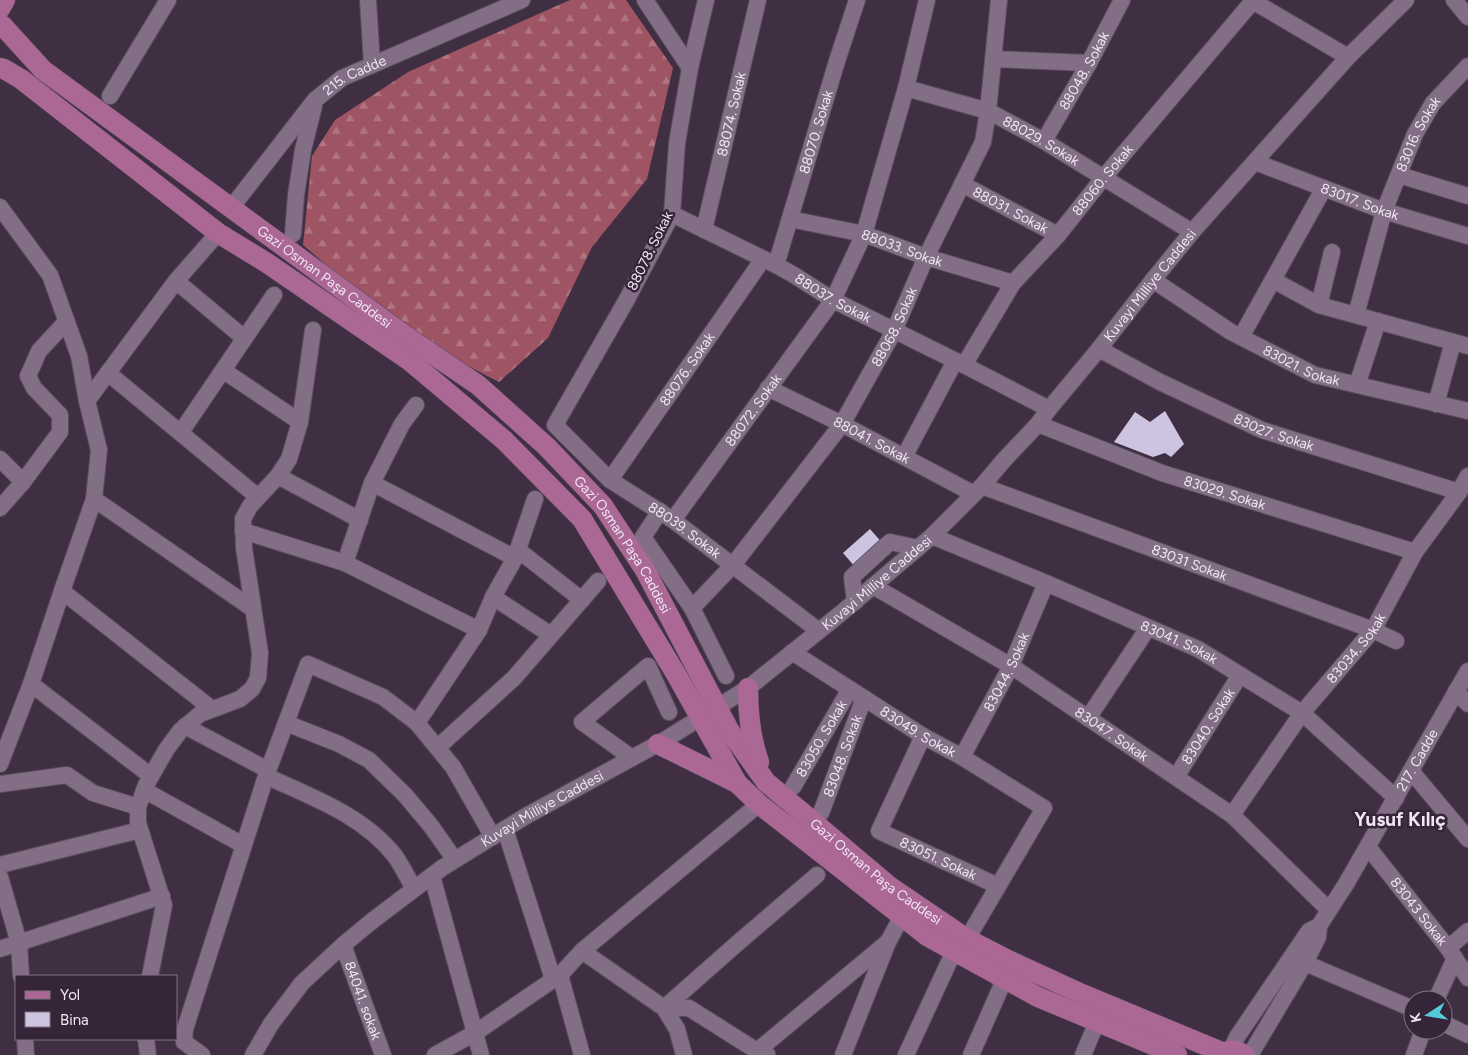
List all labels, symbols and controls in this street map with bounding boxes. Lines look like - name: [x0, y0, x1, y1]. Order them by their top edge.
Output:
- street label: 88048. Sokak: [1055, 28, 1113, 113]
- street label: 215. Cadde: [319, 51, 389, 99]
- street label: 88074. Sokak: [713, 70, 749, 158]
- street label: 88070. Sokak: [795, 88, 836, 176]
- street label: 83016. Sokak: [1392, 92, 1444, 174]
- street label: 88029. Sokak: [1000, 112, 1083, 169]
- street label: 88060. Sokak: [1068, 141, 1137, 219]
- street label: 83017. Sokak: [1318, 179, 1401, 224]
- street label: 88031. Sokak: [970, 183, 1052, 237]
- street label: 88078. Sokak: [624, 208, 677, 293]
- street label: Gazi Osman Paşa Caddesi: [254, 222, 395, 331]
- street label: 88033. Sokak: [859, 225, 945, 270]
- street label: Kuvayi Milliye Caddesi: [1100, 226, 1199, 345]
- street label: 88037. Sokak: [792, 269, 874, 326]
- street label: 88068. Sokak: [867, 284, 921, 370]
- street label: 88076. Sokak: [656, 329, 718, 409]
- street label: 83021. Sokak: [1260, 341, 1342, 389]
- street label: 88072. Sokak: [721, 370, 785, 449]
- street label: 83027. Sokak: [1231, 409, 1316, 454]
- street label: 88041. Sokak: [831, 413, 913, 467]
- street label: Gazi Osman Paşa Caddesi: [570, 472, 675, 616]
- street label: 83029. Sokak: [1182, 472, 1268, 513]
- street label: 88039. Sokak: [645, 498, 724, 562]
- street label: Kuvayi Milliye Caddesi: [818, 532, 935, 634]
- street label: 83031 Sokak: [1149, 541, 1230, 584]
- street label: 83034. Sokak: [1323, 610, 1389, 687]
- street label: 83041. Sokak: [1138, 617, 1221, 668]
- street label: 83044. Sokak: [980, 630, 1033, 715]
- street label: 83040. Sokak: [1178, 685, 1238, 767]
- street label: 83050. Sokak: [792, 697, 850, 780]
- street label: 83049. Sokak: [877, 702, 959, 761]
- street label: 83047. Sokak: [1072, 703, 1152, 765]
- street label: 83048. Sokak: [819, 712, 865, 799]
- street label: 217. Cadde: [1392, 726, 1442, 794]
- street label: Kuvayi Milliye Caddesi: [478, 767, 606, 850]
- district label: Yusuf Kılıç: [1354, 808, 1446, 831]
- street label: Gazi Osman Paşa Caddesi: [807, 815, 945, 928]
- street label: 83051. Sokak: [897, 833, 980, 884]
- street label: 83043 Sokak: [1387, 874, 1451, 949]
- street label: 84041. sokak: [341, 959, 385, 1042]
- legend: [15, 975, 178, 1040]
- text: Yol: [60, 986, 80, 1004]
- north arrow: [1403, 990, 1453, 1040]
- text: Bina: [60, 1011, 89, 1029]
- text: K: [1406, 1011, 1425, 1024]

